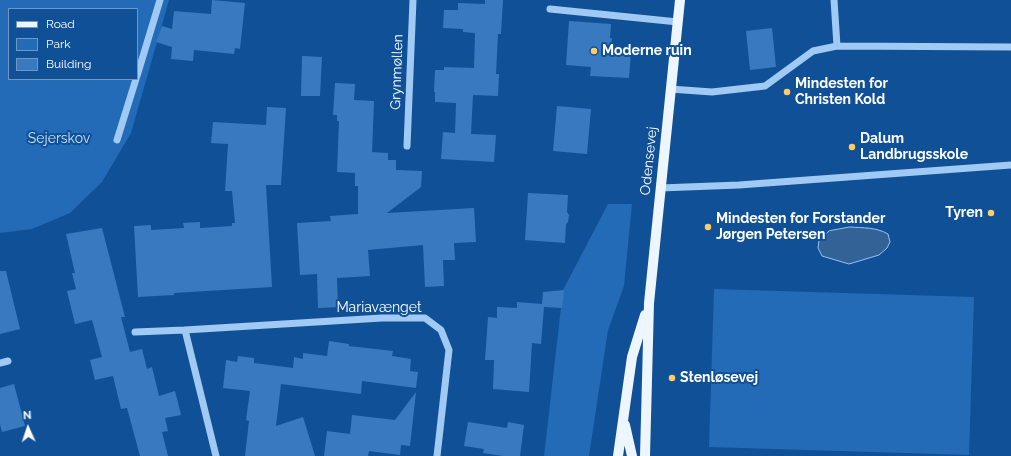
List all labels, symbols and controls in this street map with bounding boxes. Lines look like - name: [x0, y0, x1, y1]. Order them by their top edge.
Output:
- legend: [8, 8, 138, 80]
- text: Road: [46, 17, 75, 31]
- street label: Grynmøllen: [387, 34, 407, 110]
- text: Park: [46, 37, 71, 51]
- place label: Moderne ruin: [602, 43, 692, 59]
- marker: Moderne ruin: [589, 46, 599, 56]
- text: Building: [46, 57, 92, 71]
- place label: Mindesten for Christen Kold: [795, 76, 888, 108]
- marker: Mindesten for Christen Kold: [782, 87, 792, 97]
- street label: Odensevej: [637, 126, 661, 196]
- park label: Sejerskov: [28, 131, 90, 147]
- place label: Dalum Landbrugsskole: [860, 131, 968, 164]
- marker: Dalum Landbrugsskole: [847, 142, 857, 152]
- place label: Tyren: [945, 205, 983, 221]
- marker: Tyren: [986, 208, 996, 218]
- place label: Mindesten for Forstander Jørgen Petersen: [716, 211, 885, 244]
- marker: Mindesten for Forstander Jørgen Petersen: [703, 222, 713, 232]
- street label: Mariavænget: [336, 300, 422, 316]
- place label: Stenløsevej: [680, 370, 758, 386]
- marker: Stenløsevej: [667, 373, 677, 383]
- north arrow: [8, 408, 48, 448]
- text: N: [23, 409, 32, 422]

